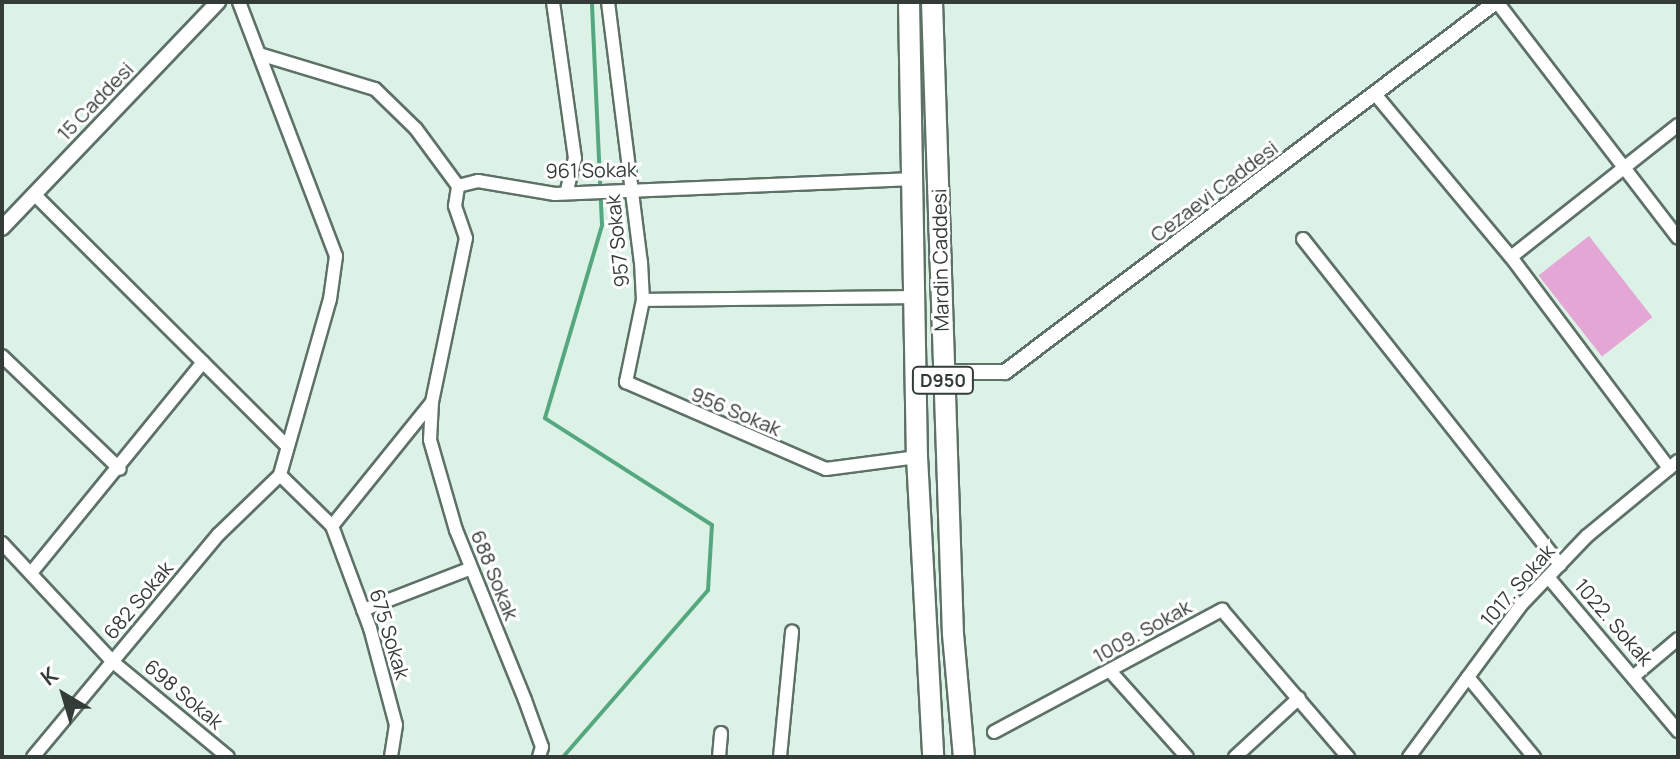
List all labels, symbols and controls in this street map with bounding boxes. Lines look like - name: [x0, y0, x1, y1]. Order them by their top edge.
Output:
- street label: 15 Caddesi: [52, 57, 138, 145]
- street label: Cezaevi Caddesi: [1146, 135, 1282, 247]
- street label: 961 Sokak: [545, 157, 637, 183]
- street label: Mardin Caddesi: [927, 188, 953, 332]
- street label: 957 Sokak: [600, 193, 634, 289]
- road number: D950: [911, 366, 975, 394]
- street label: 956 Sokak: [687, 381, 785, 441]
- street label: 688 Sokak: [466, 527, 524, 623]
- street label: 1017. Sokak: [1475, 539, 1559, 631]
- street label: 682 Sokak: [98, 556, 178, 644]
- street label: 1022. Sokak: [1570, 574, 1658, 670]
- street label: 675 Sokak: [365, 586, 415, 682]
- street label: 1009. Sokak: [1089, 594, 1195, 668]
- street label: 698 Sokak: [140, 654, 228, 734]
- north arrow: [24, 655, 104, 735]
- text: K: [34, 660, 64, 692]

